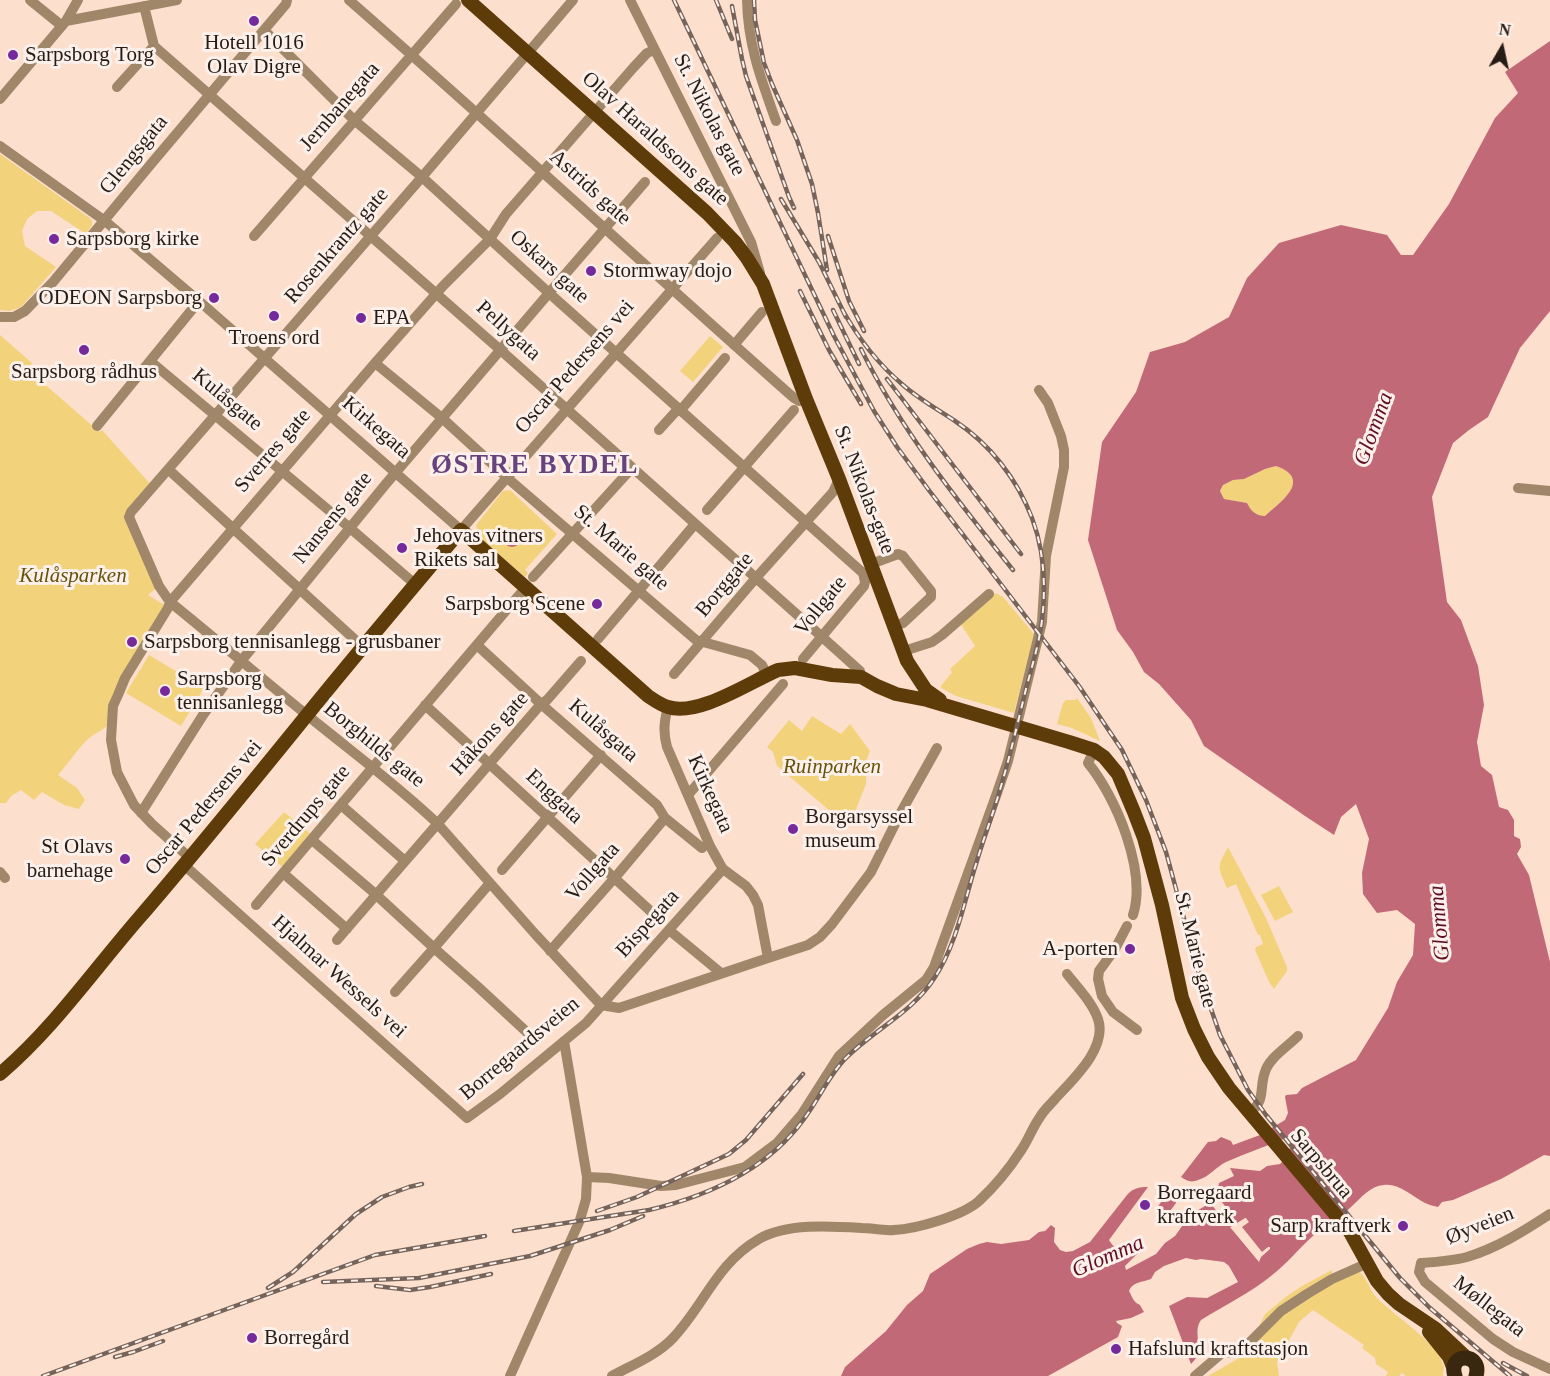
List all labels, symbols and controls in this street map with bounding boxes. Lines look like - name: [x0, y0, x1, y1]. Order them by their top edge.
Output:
- marker: Hotell 1016 Olav Digre: [247, 14, 261, 28]
- north arrow: [1472, 18, 1532, 78]
- text: N: [1498, 20, 1512, 39]
- place label: Hotell 1016 Olav Digre: [204, 30, 304, 80]
- place label: Sarpsborg Torg: [25, 42, 154, 68]
- marker: Sarpsborg Torg: [6, 48, 20, 62]
- street label: St. Nikolas gate: [667, 50, 751, 180]
- street label: Jernbanegata: [295, 57, 385, 157]
- street label: Olav Haraldssons gate: [576, 66, 734, 212]
- street label: Glengsgata: [94, 110, 174, 200]
- street label: Astrids gate: [544, 145, 636, 231]
- street label: Rosenkrantz gate: [280, 183, 394, 309]
- street label: Oskars gate: [504, 225, 594, 309]
- place label: Sarpsborg kirke: [66, 226, 199, 252]
- marker: Sarpsborg kirke: [47, 232, 61, 246]
- place label: Stormway dojo: [603, 258, 732, 284]
- marker: Stormway dojo: [584, 264, 598, 278]
- place label: ODEON Sarpsborg: [38, 285, 202, 311]
- marker: ODEON Sarpsborg: [207, 291, 221, 305]
- street label: Pellygata: [471, 295, 545, 367]
- street label: Oscar Pedersens vei: [510, 295, 640, 439]
- place label: EPA: [373, 305, 411, 331]
- marker: Troens ord: [267, 309, 281, 323]
- marker: EPA: [354, 311, 368, 325]
- place label: Troens ord: [229, 325, 319, 351]
- marker: Sarpsborg rådhus: [77, 343, 91, 357]
- place label: Sarpsborg rådhus: [11, 359, 157, 385]
- street label: Kulåsgate: [187, 363, 267, 437]
- water label: Glomma: [1349, 389, 1399, 469]
- street label: Kirkegata: [336, 391, 416, 465]
- street label: Sverres gate: [230, 404, 316, 498]
- street label: St. Nikolas-gate: [828, 422, 900, 558]
- district label: ØSTRE BYDEL: [431, 450, 639, 482]
- street label: Nansens gate: [288, 467, 378, 569]
- street label: St. Marie gate: [568, 500, 674, 596]
- place label: Jehovas vitners Rikets sal: [414, 523, 543, 573]
- marker: Jehovas vitners Rikets sal: [395, 541, 409, 555]
- street label: Borggate: [691, 548, 759, 622]
- park label: Kulåsparken: [19, 563, 127, 589]
- street label: Vollgate: [789, 571, 853, 641]
- place label: Sarpsborg Scene: [445, 591, 585, 617]
- marker: Sarpsborg Scene: [590, 597, 604, 611]
- place label: Sarpsborg tennisanlegg - grusbaner: [144, 629, 440, 655]
- marker: Sarpsborg tennisanlegg - grusbaner: [125, 635, 139, 649]
- place label: Sarpsborg tennisanlegg: [177, 666, 283, 716]
- marker: Sarpsborg tennisanlegg: [158, 684, 172, 698]
- street label: Håkons gate: [446, 687, 534, 781]
- street label: Kulåsgata: [563, 694, 643, 768]
- street label: Borghilds gate: [318, 697, 430, 793]
- street label: Oscar Pedersens vei: [140, 735, 268, 881]
- street label: Kirkegata: [682, 751, 738, 837]
- park label: Ruinparken: [783, 754, 881, 780]
- street label: Sverdrups gate: [256, 760, 356, 872]
- street label: Enggata: [520, 764, 588, 830]
- place label: Borgarsyssel museum: [805, 804, 913, 854]
- marker: Borgarsyssel museum: [786, 822, 800, 836]
- place label: St Olavs barnehage: [27, 834, 113, 884]
- street label: Vollgata: [561, 837, 625, 907]
- marker: St Olavs barnehage: [118, 852, 132, 866]
- water label: Glomma: [1424, 884, 1456, 962]
- street label: Bispegata: [611, 885, 685, 963]
- street label: St. Marie gate: [1168, 890, 1222, 1010]
- street label: Hjalmar Wessels vei: [267, 910, 411, 1044]
- place label: A-porten: [1042, 936, 1118, 962]
- marker: A-porten: [1123, 942, 1137, 956]
- street label: Borregaardsveien: [455, 992, 585, 1106]
- street label: Sarpsbrua: [1284, 1124, 1358, 1204]
- place label: Borregaard kraftverk: [1157, 1180, 1251, 1230]
- marker: Borregaard kraftverk: [1138, 1198, 1152, 1212]
- street label: Øyveien: [1442, 1201, 1518, 1251]
- place label: Sarp kraftverk: [1270, 1213, 1391, 1239]
- marker: Sarp kraftverk: [1396, 1219, 1410, 1233]
- water label: Glomma: [1068, 1230, 1148, 1284]
- street label: Møllegata: [1448, 1271, 1530, 1343]
- place label: Borregård: [264, 1325, 349, 1351]
- marker: Borregård: [245, 1331, 259, 1345]
- place label: Hafslund kraftstasjon: [1128, 1336, 1308, 1362]
- marker: Hafslund kraftstasjon: [1109, 1342, 1123, 1356]

